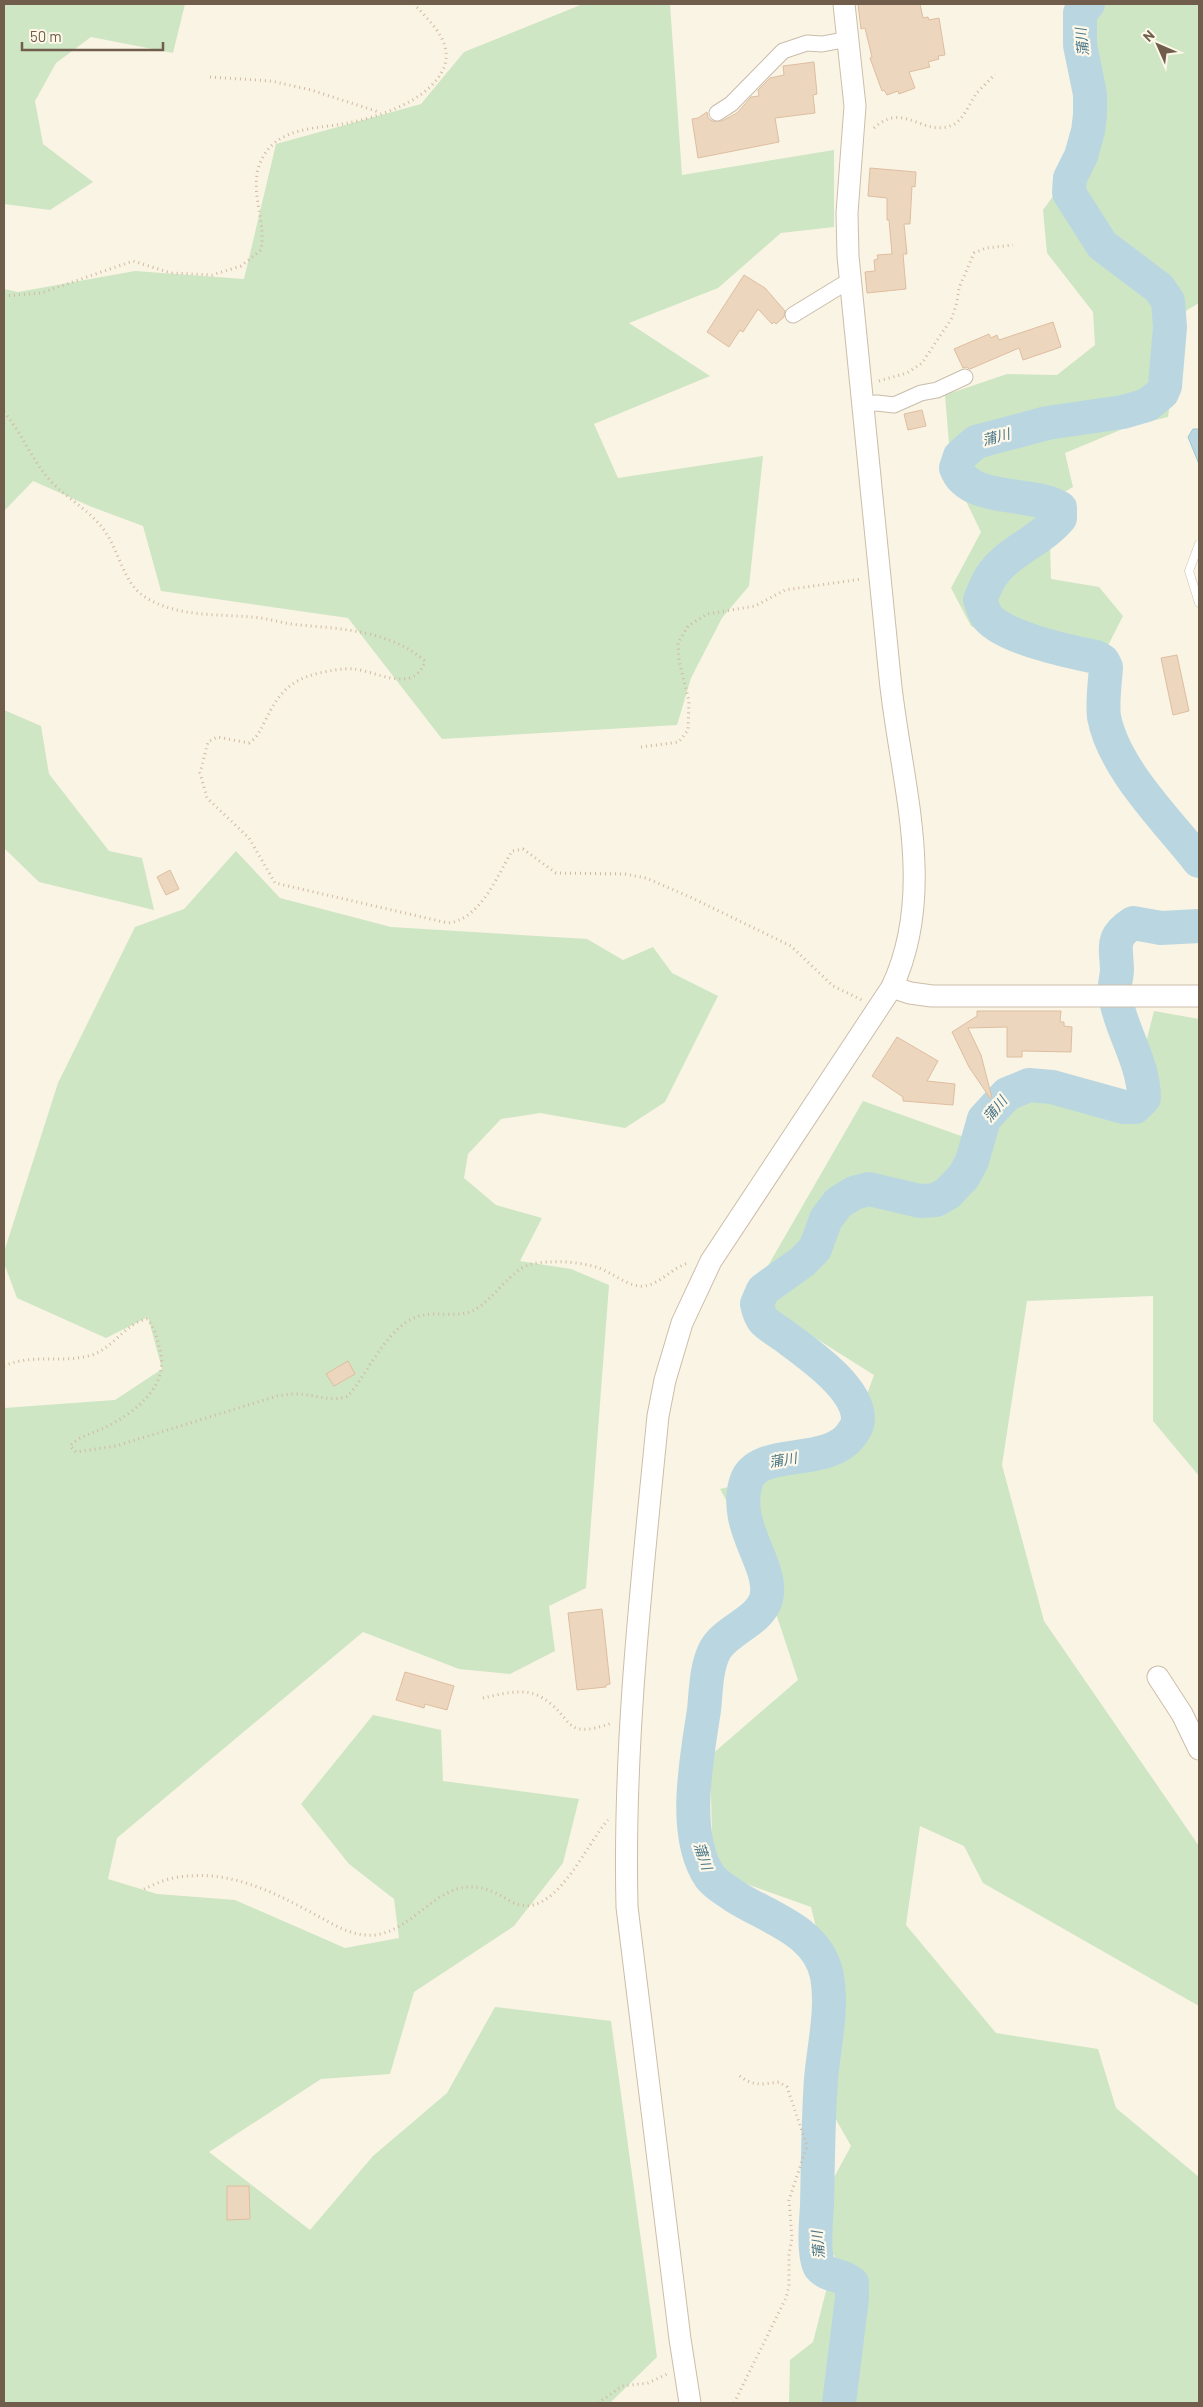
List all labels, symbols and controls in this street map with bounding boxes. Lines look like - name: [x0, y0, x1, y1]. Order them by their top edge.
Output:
- scale bar: [22, 20, 164, 52]
- north arrow: [1133, 20, 1183, 70]
- water label: 蒲川: [1071, 25, 1091, 57]
- text: N: [1139, 26, 1158, 45]
- text: 50 m: [30, 27, 62, 45]
- water label: 蒲川: [980, 424, 1014, 448]
- water label: 蒲川: [979, 1091, 1011, 1125]
- water label: 蒲川: [768, 1448, 800, 1470]
- water label: 蒲川: [691, 1840, 717, 1874]
- water label: 蒲川: [808, 2228, 827, 2260]

